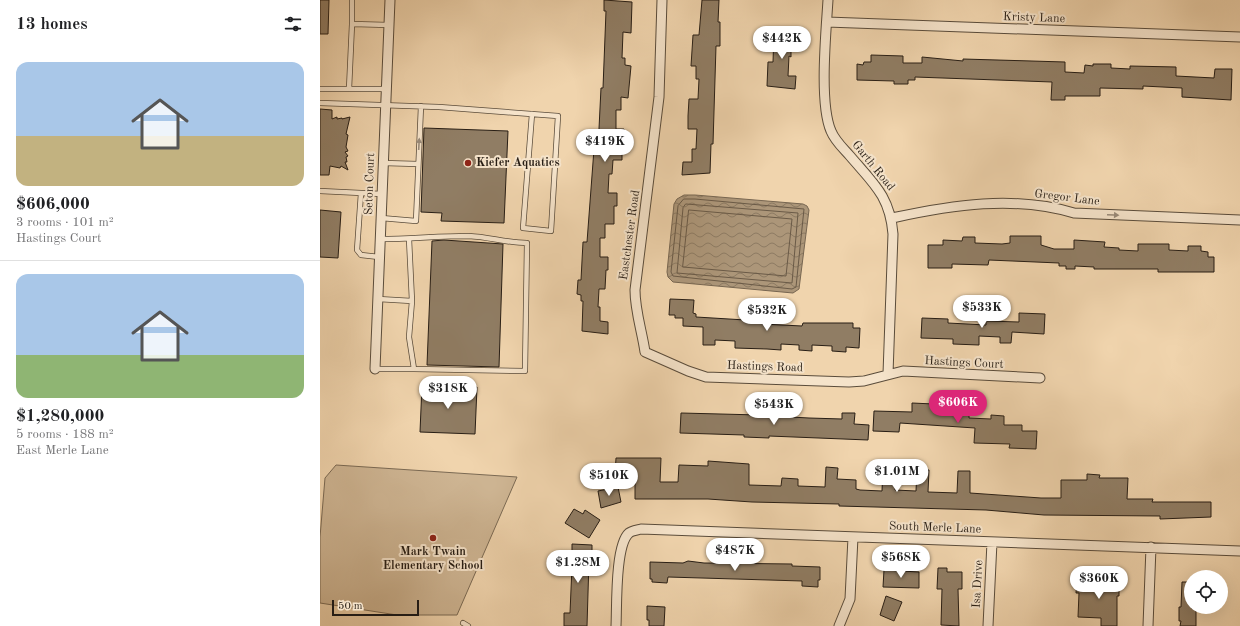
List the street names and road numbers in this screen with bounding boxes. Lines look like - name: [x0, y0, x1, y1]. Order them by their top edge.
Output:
- street label: Kristy Lane: [1003, 11, 1066, 25]
- street label: Garth Road: [849, 139, 897, 193]
- street label: Seton Court: [363, 153, 377, 215]
- street label: Gregor Lane: [1034, 188, 1101, 208]
- street label: Eastchester Road: [618, 189, 642, 281]
- street label: Hastings Court: [924, 355, 1004, 371]
- street label: Hastings Road: [727, 360, 803, 374]
- street label: South Merle Lane: [889, 520, 982, 536]
- street label: Isa Drive: [971, 559, 985, 608]

